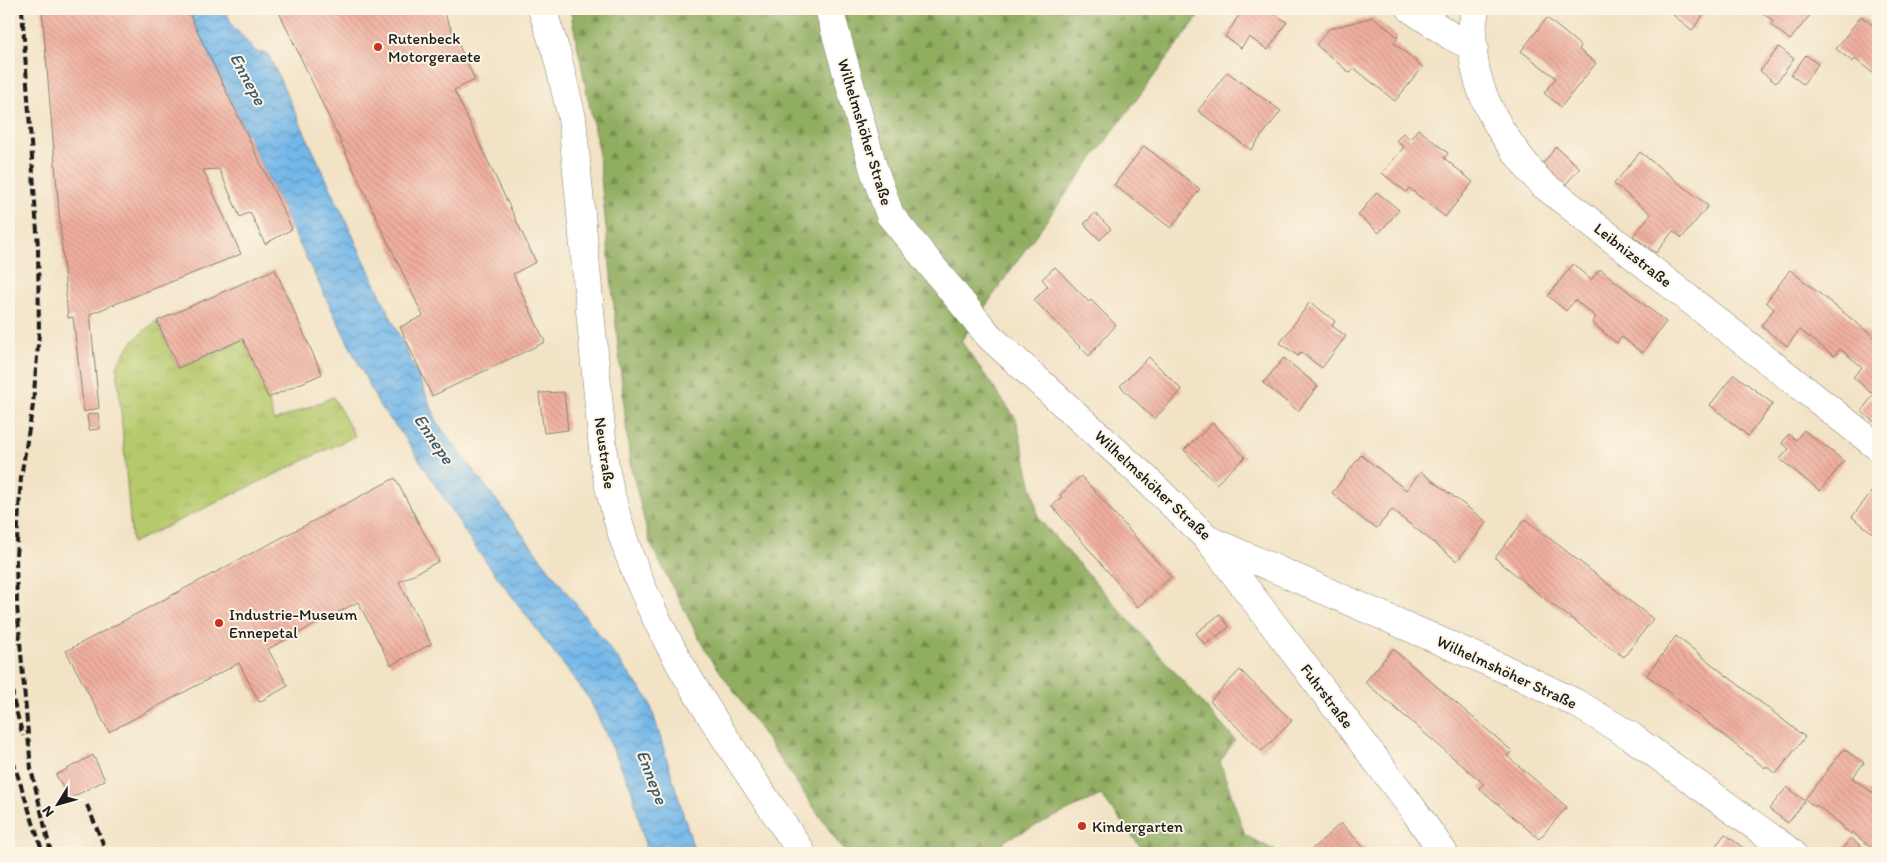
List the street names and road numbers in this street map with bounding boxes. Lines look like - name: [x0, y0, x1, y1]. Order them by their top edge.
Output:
- street label: Wilhelmshöher Straße: [834, 56, 896, 208]
- street label: Leibnizstraße: [1590, 219, 1676, 291]
- street label: Neustraße: [591, 416, 619, 490]
- street label: Wilhelmshöher Straße: [1091, 426, 1215, 544]
- street label: Wilhelmshöher Straße: [1434, 631, 1580, 713]
- street label: Fuhrstraße: [1296, 660, 1358, 732]

